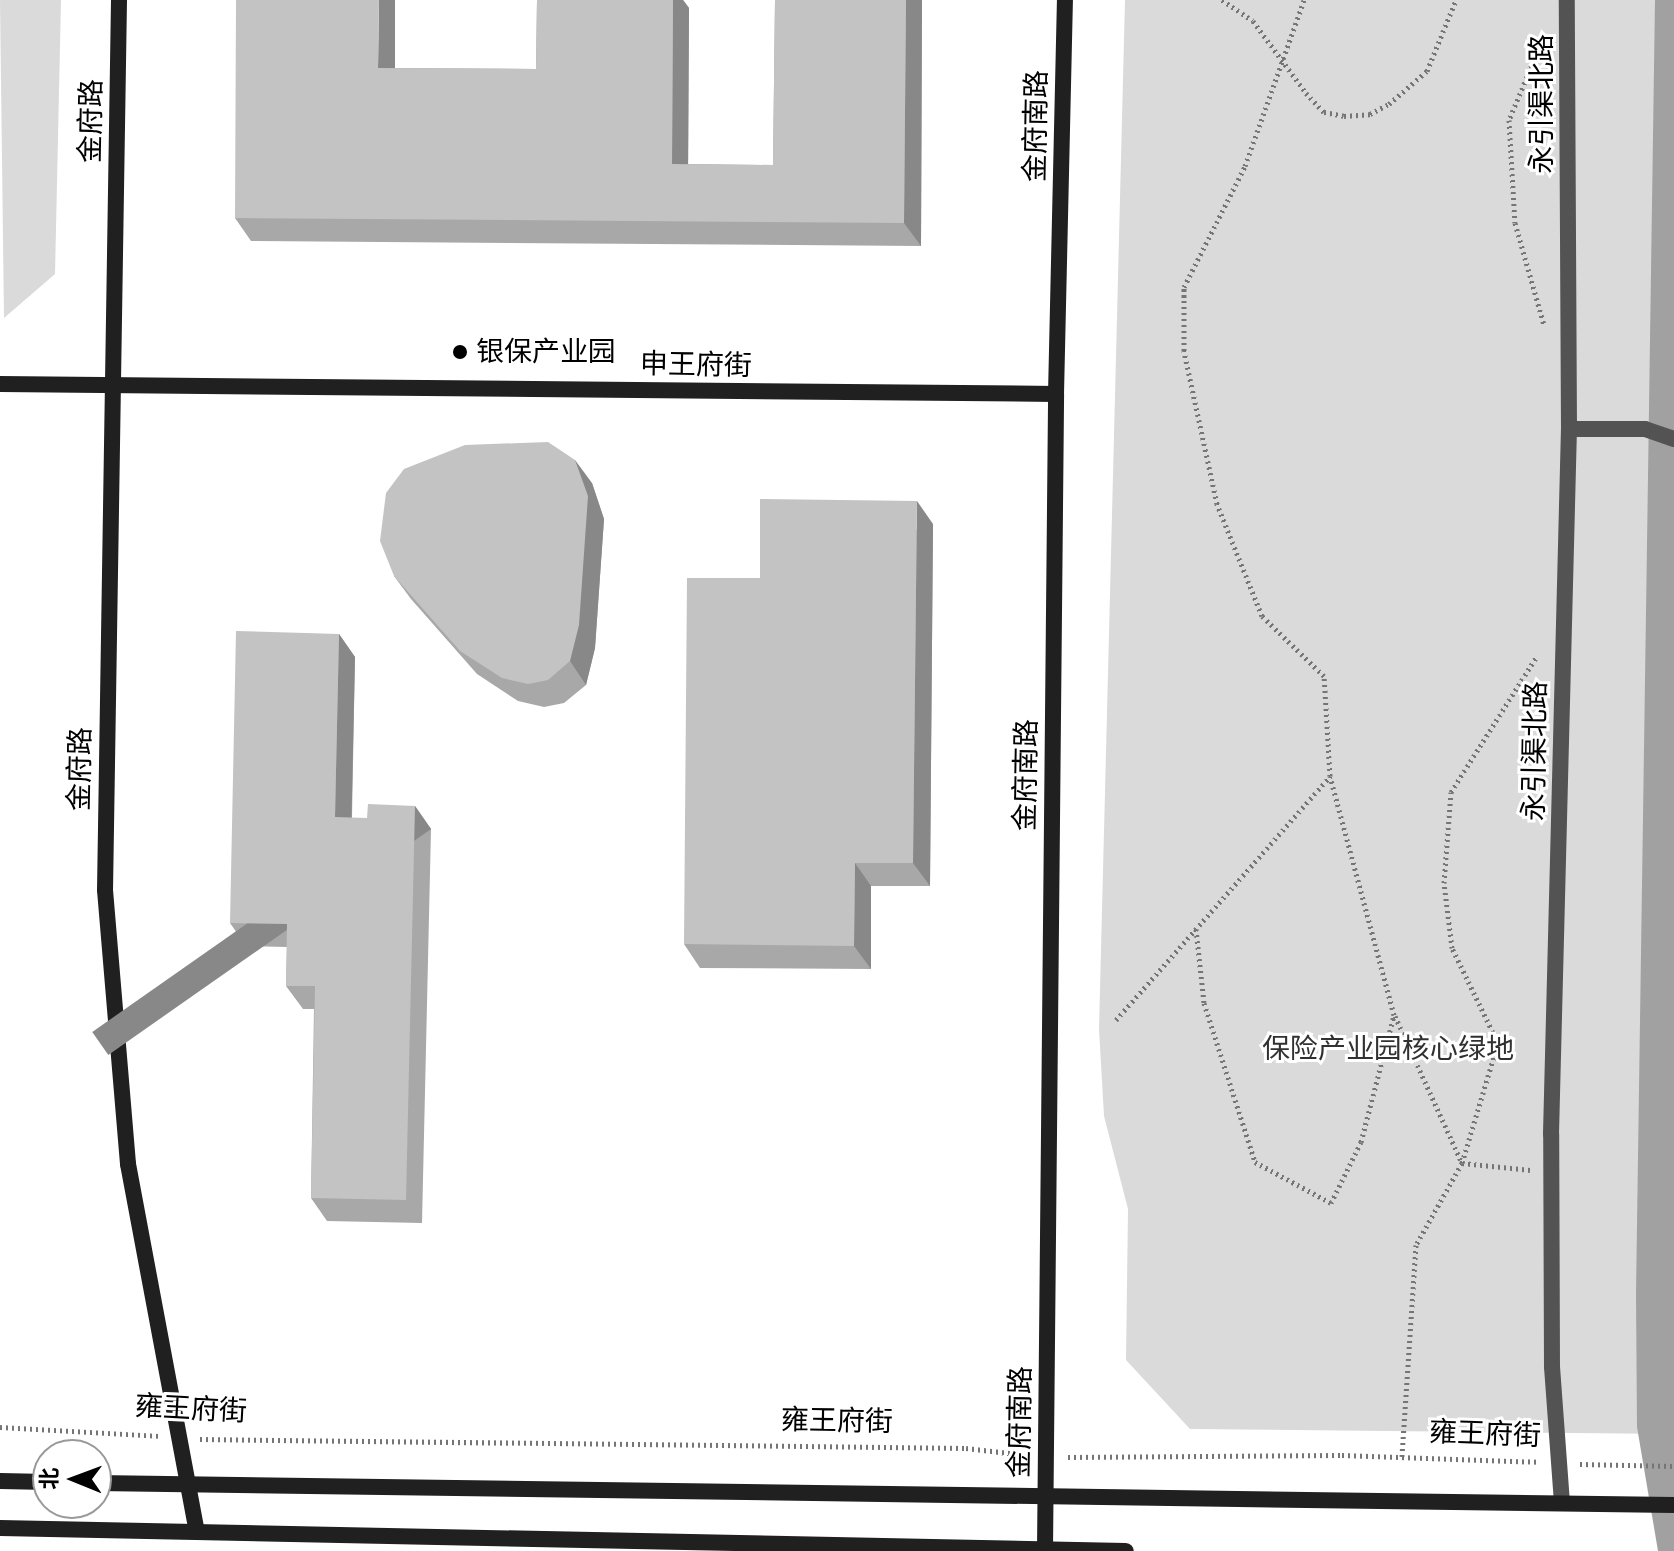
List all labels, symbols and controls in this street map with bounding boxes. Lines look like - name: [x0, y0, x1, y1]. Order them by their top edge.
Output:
- street label: 永引渠北路: [1525, 34, 1559, 174]
- street label: 金府南路: [1018, 70, 1054, 182]
- street label: 金府路: [73, 79, 109, 163]
- place label: 银保产业园: [476, 335, 616, 369]
- marker: 银保产业园: [451, 343, 469, 361]
- street label: 申王府街: [640, 347, 752, 383]
- street label: 永引渠北路: [1517, 681, 1553, 821]
- street label: 金府南路: [1008, 719, 1044, 831]
- street label: 金府路: [62, 727, 98, 811]
- park label: 保险产业园核心绿地: [1262, 1032, 1514, 1066]
- street label: 金府南路: [1002, 1366, 1038, 1478]
- street label: 雍王府街: [134, 1389, 248, 1429]
- street label: 雍王府街: [781, 1403, 893, 1439]
- street label: 雍王府街: [1428, 1415, 1542, 1453]
- north arrow: [32, 1439, 112, 1519]
- text: 北: [37, 1467, 63, 1490]

